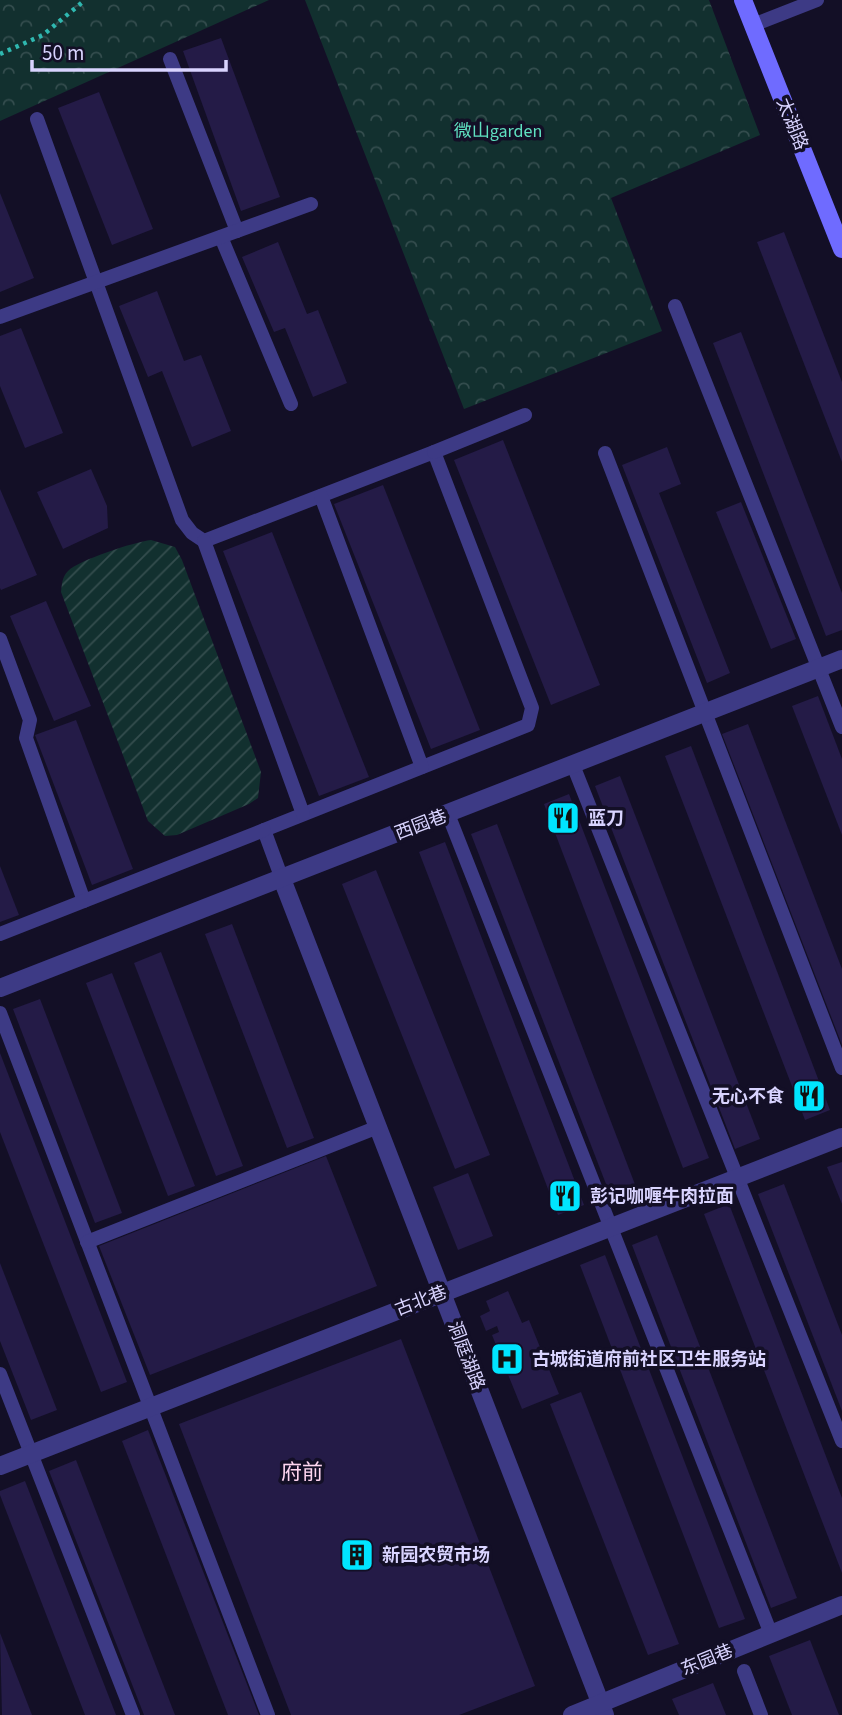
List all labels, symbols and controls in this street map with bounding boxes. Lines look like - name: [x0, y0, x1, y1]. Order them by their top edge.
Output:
- scale bar: [32, 28, 226, 72]
- text: 50 m: [42, 38, 84, 68]
- street label: 太湖路: [770, 94, 814, 154]
- park label: 微山garden: [454, 119, 542, 144]
- restaurant icon: 蓝刀: [544, 799, 582, 837]
- street label: 西园巷: [391, 804, 451, 846]
- place label: 蓝刀: [588, 806, 624, 831]
- restaurant icon: 无心不食: [790, 1077, 828, 1115]
- place label: 无心不食: [712, 1084, 784, 1109]
- restaurant icon: 彭记咖喱牛肉拉面: [546, 1177, 584, 1215]
- place label: 彭记咖喱牛肉拉面: [590, 1184, 734, 1209]
- street label: 古北巷: [391, 1280, 451, 1322]
- street label: 洞庭湖路: [441, 1318, 491, 1394]
- hospital icon: 古城街道府前社区卫生服务站: [488, 1340, 526, 1378]
- place label: 古城街道府前社区卫生服务站: [532, 1347, 766, 1372]
- district label: 府前: [281, 1457, 323, 1487]
- building icon: 新园农贸市场: [338, 1536, 376, 1574]
- place label: 新园农贸市场: [382, 1543, 490, 1568]
- street label: 东园巷: [677, 1638, 737, 1682]

